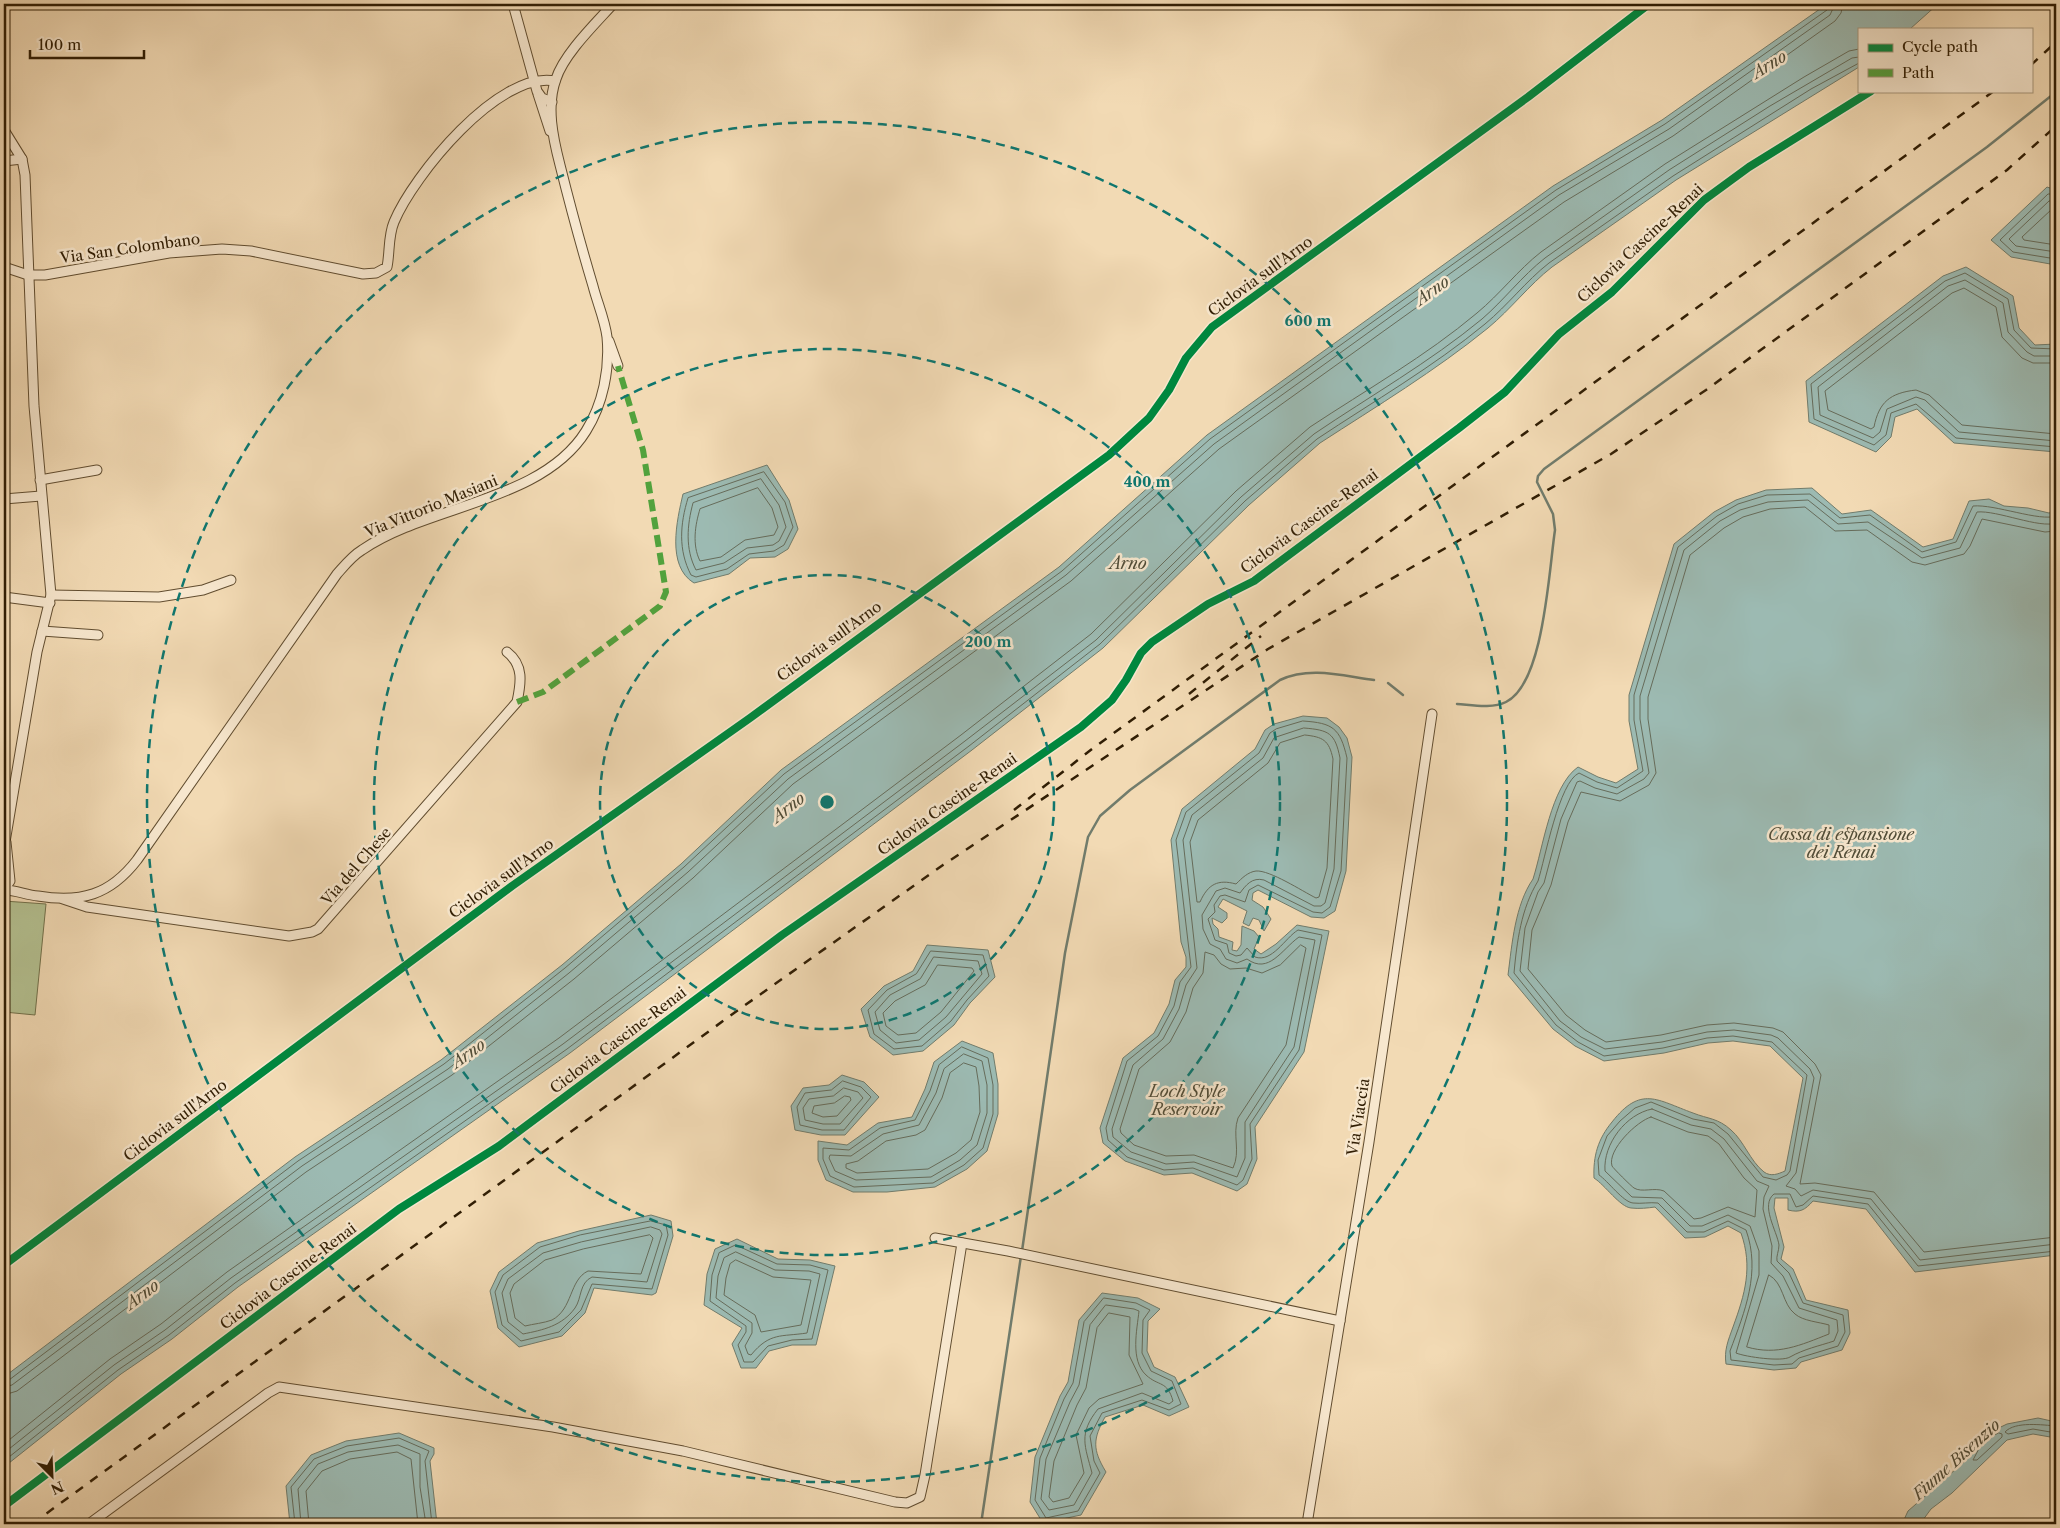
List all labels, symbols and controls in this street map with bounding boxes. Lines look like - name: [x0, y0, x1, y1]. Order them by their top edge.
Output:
- scale bar: [30, 28, 144, 60]
- legend: [1858, 28, 2032, 92]
- text: 100 m: [38, 35, 81, 54]
- text: Cycle path: [1902, 37, 1979, 56]
- water label: Arno: [1745, 46, 1790, 84]
- text: Path: [1902, 63, 1935, 82]
- street label: Ciclovia Cascine-Renai: [1573, 179, 1707, 306]
- street label: Via San Colombano: [58, 229, 201, 267]
- street label: Ciclovia sull'Arno: [1204, 232, 1316, 320]
- water label: Arno: [1409, 271, 1453, 311]
- text: 600 m: [1285, 311, 1331, 330]
- street label: Ciclovia Cascine-Renai: [1236, 464, 1382, 577]
- street label: Via Vittorio Masiani: [361, 470, 501, 542]
- text: 400 m: [1124, 472, 1170, 491]
- water label: Arno: [1106, 553, 1147, 573]
- street label: Ciclovia sull'Arno: [773, 597, 885, 685]
- text: 200 m: [965, 632, 1011, 651]
- street label: Ciclovia Cascine-Renai: [874, 748, 1021, 859]
- water label: Arno: [765, 788, 809, 828]
- centre of rings: [818, 793, 836, 811]
- street label: Via del Chese: [316, 823, 395, 910]
- water label: Cassa di espansione dei Renai: [1768, 824, 1915, 862]
- street label: Ciclovia sull'Arno: [445, 834, 557, 922]
- street label: Ciclovia Cascine-Renai: [546, 982, 690, 1097]
- water label: Arno: [445, 1034, 489, 1074]
- street label: Ciclovia sull'Arno: [119, 1075, 231, 1165]
- street label: Via Viaccia: [1342, 1077, 1374, 1158]
- water label: Loch Style Reservoir: [1147, 1081, 1226, 1119]
- street label: Ciclovia Cascine-Renai: [216, 1218, 360, 1333]
- water label: Arno: [119, 1275, 163, 1315]
- water label: Fiume Bisenzio: [1906, 1414, 2004, 1505]
- north arrow: [28, 1450, 78, 1500]
- text: N: [48, 1477, 67, 1499]

